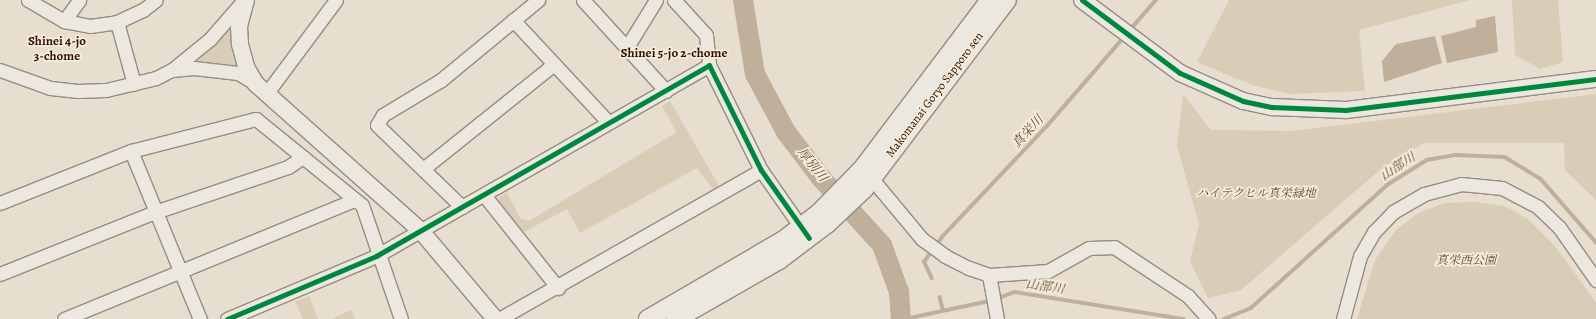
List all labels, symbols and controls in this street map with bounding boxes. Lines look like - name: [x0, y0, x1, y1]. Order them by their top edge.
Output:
- street label: Makomanai Goryo Sapporo sen: [883, 30, 987, 160]
- district label: Shinei 4-jo 3-chome: [28, 34, 86, 65]
- district label: Shinei 5-jo 2-chome: [621, 45, 727, 61]
- water label: 真栄川: [1009, 112, 1047, 152]
- water label: 厚別川: [794, 145, 830, 185]
- water label: 山部川: [1377, 150, 1419, 184]
- park label: ハイテクヒル真栄緑地: [1196, 187, 1316, 201]
- park label: 真栄西公園: [1436, 254, 1496, 268]
- water label: 山部川: [1025, 276, 1065, 298]

